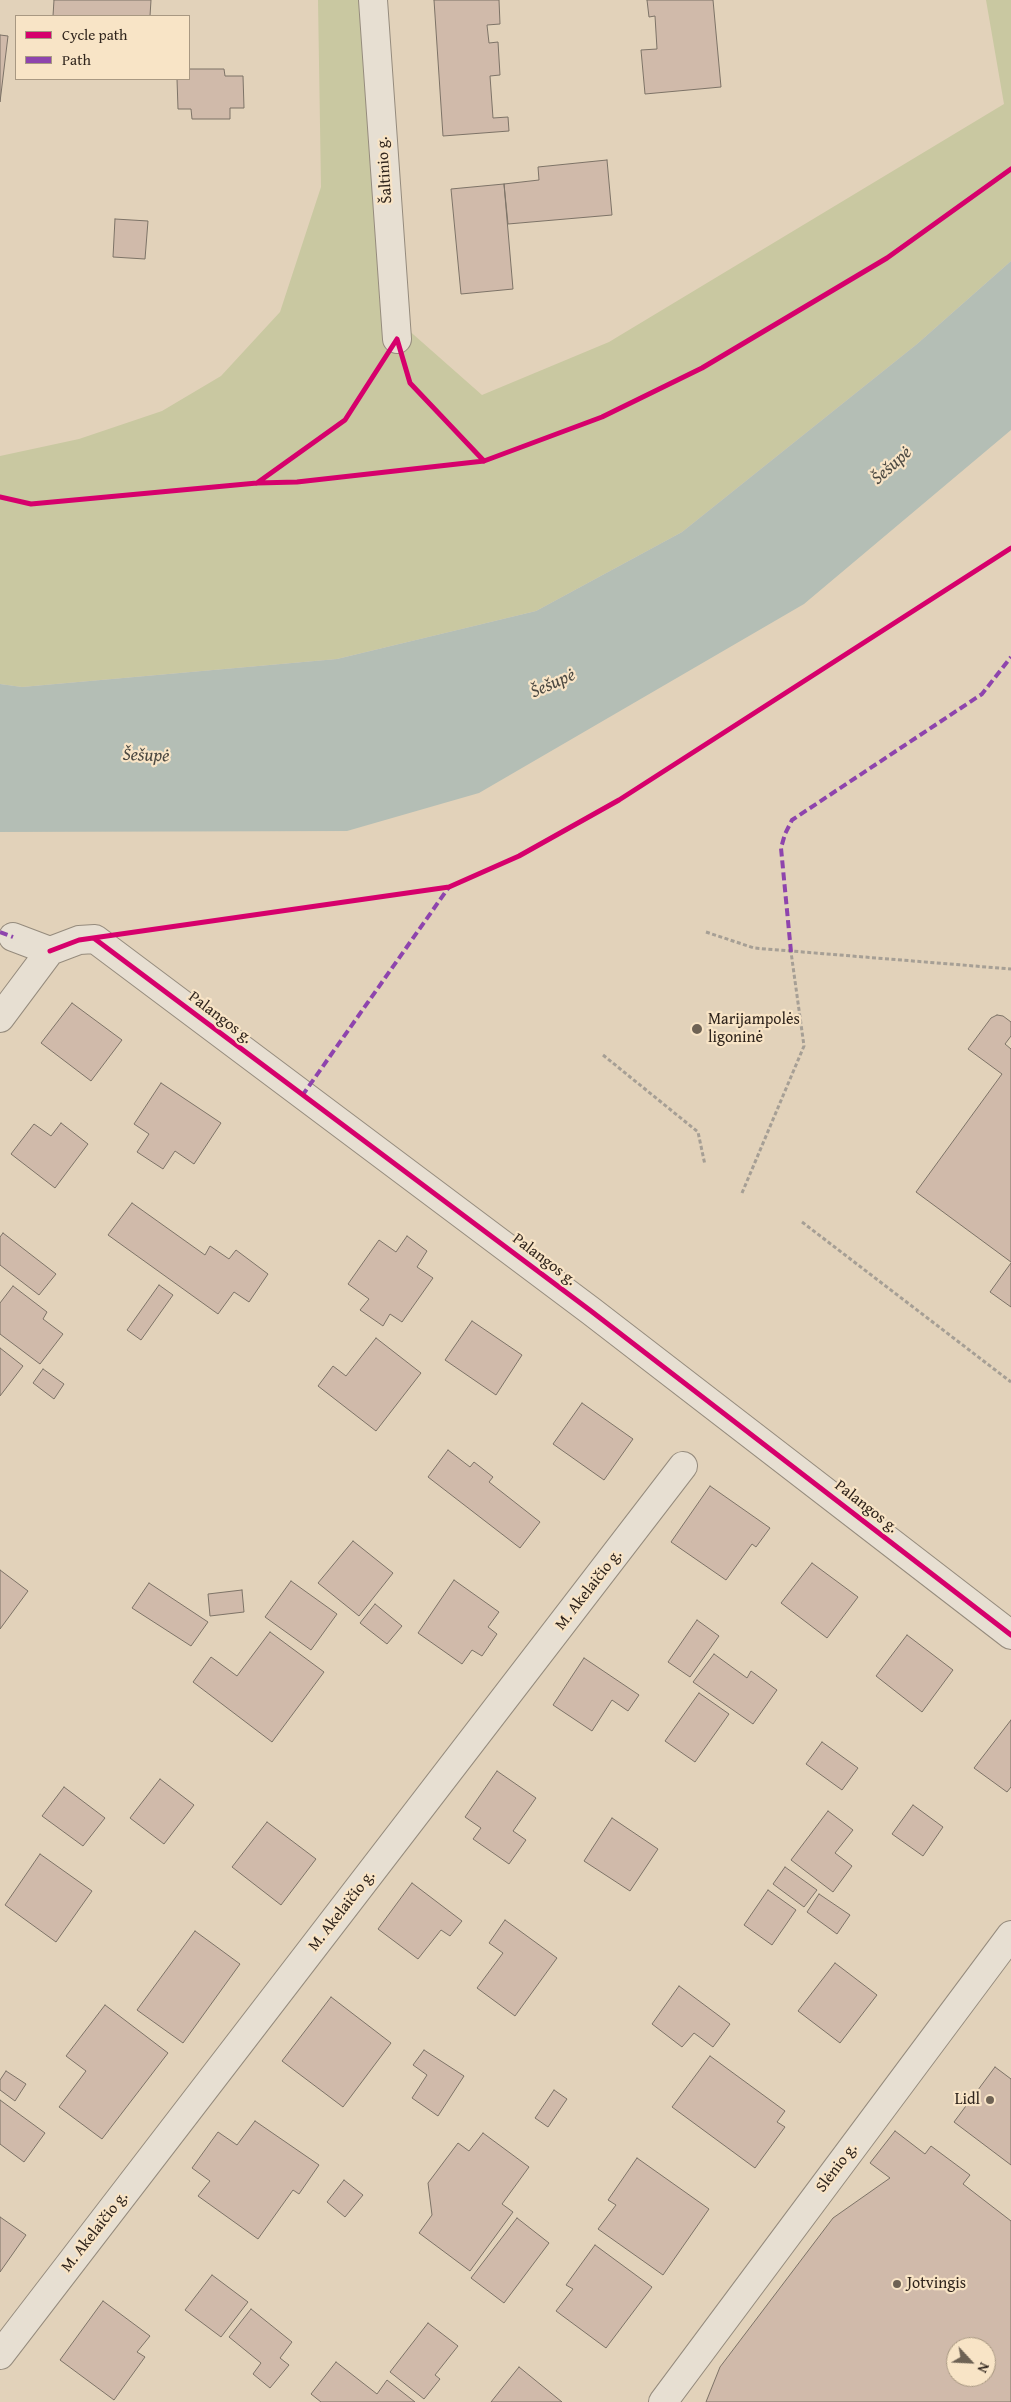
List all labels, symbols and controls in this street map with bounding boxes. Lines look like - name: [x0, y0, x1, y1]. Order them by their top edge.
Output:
- legend: [15, 15, 190, 80]
- text: Cycle path: [62, 24, 128, 45]
- text: Path: [62, 49, 91, 70]
- street label: Šaltinio g.: [373, 136, 397, 204]
- water label: Šešupė: [867, 442, 917, 490]
- water label: Šešupė: [527, 665, 579, 703]
- water label: Šešupė: [122, 744, 170, 768]
- street label: Palangos g.: [184, 988, 256, 1048]
- place label: Marijampolės ligoninė: [708, 1010, 800, 1048]
- marker: Marijampolės ligoninė: [690, 1022, 704, 1036]
- street label: Palangos g.: [508, 1230, 580, 1290]
- street label: Palangos g.: [831, 1476, 901, 1538]
- street label: M. Akelaičio g.: [552, 1546, 626, 1634]
- street label: M. Akelaičio g.: [305, 1867, 379, 1955]
- place label: Lidl: [955, 2090, 980, 2110]
- marker: Lidl: [984, 2094, 996, 2106]
- street label: Slėnio g.: [812, 2140, 862, 2196]
- street label: M. Akelaičio g.: [58, 2188, 132, 2276]
- place label: Jotvingis: [907, 2274, 966, 2294]
- marker: Jotvingis: [891, 2278, 903, 2290]
- north arrow: [946, 2337, 996, 2387]
- text: N: [973, 2359, 995, 2376]

